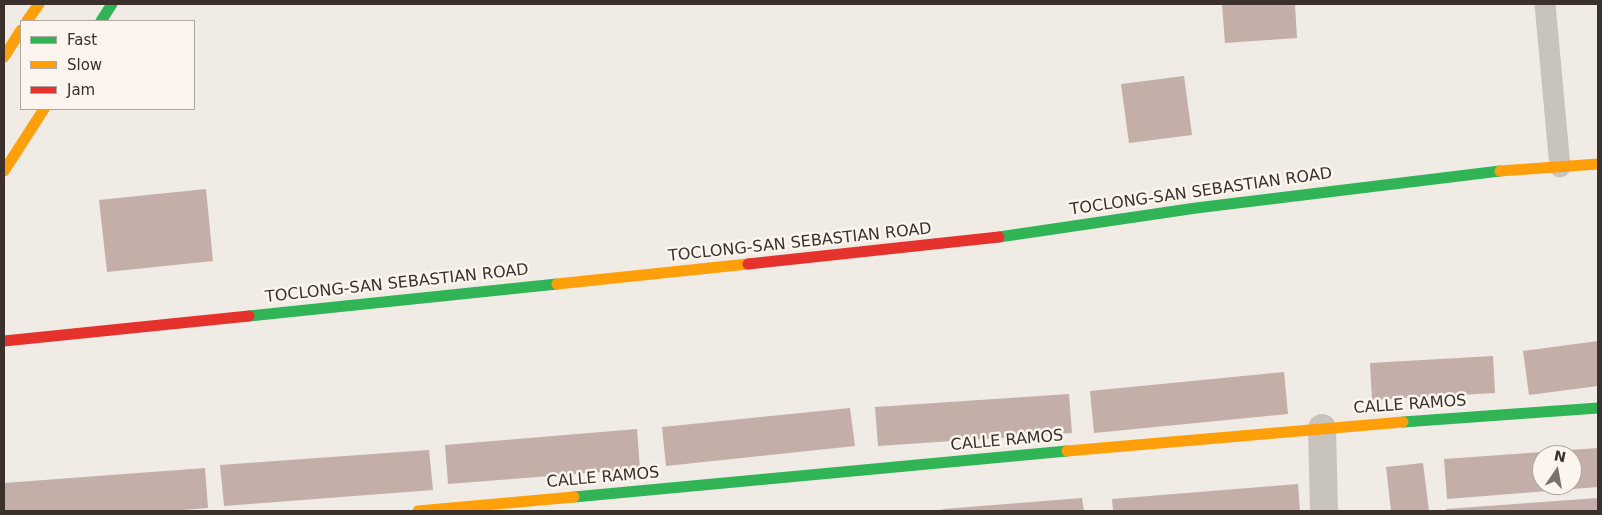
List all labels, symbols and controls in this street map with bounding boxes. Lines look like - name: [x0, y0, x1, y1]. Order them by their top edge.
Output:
- legend: [20, 20, 195, 110]
- text: Fast: [67, 31, 97, 49]
- text: Slow: [67, 56, 102, 74]
- text: Jam: [67, 81, 95, 99]
- street label: TOCLONG-SAN SEBASTIAN ROAD: [1069, 164, 1333, 220]
- street label: TOCLONG-SAN SEBASTIAN ROAD: [667, 220, 933, 266]
- street label: TOCLONG-SAN SEBASTIAN ROAD: [264, 261, 530, 307]
- street label: CALLE RAMOS: [1353, 391, 1467, 419]
- street label: CALLE RAMOS: [950, 427, 1064, 455]
- north arrow: [1532, 445, 1582, 495]
- text: N: [1553, 447, 1567, 465]
- street label: CALLE RAMOS: [546, 464, 660, 492]

